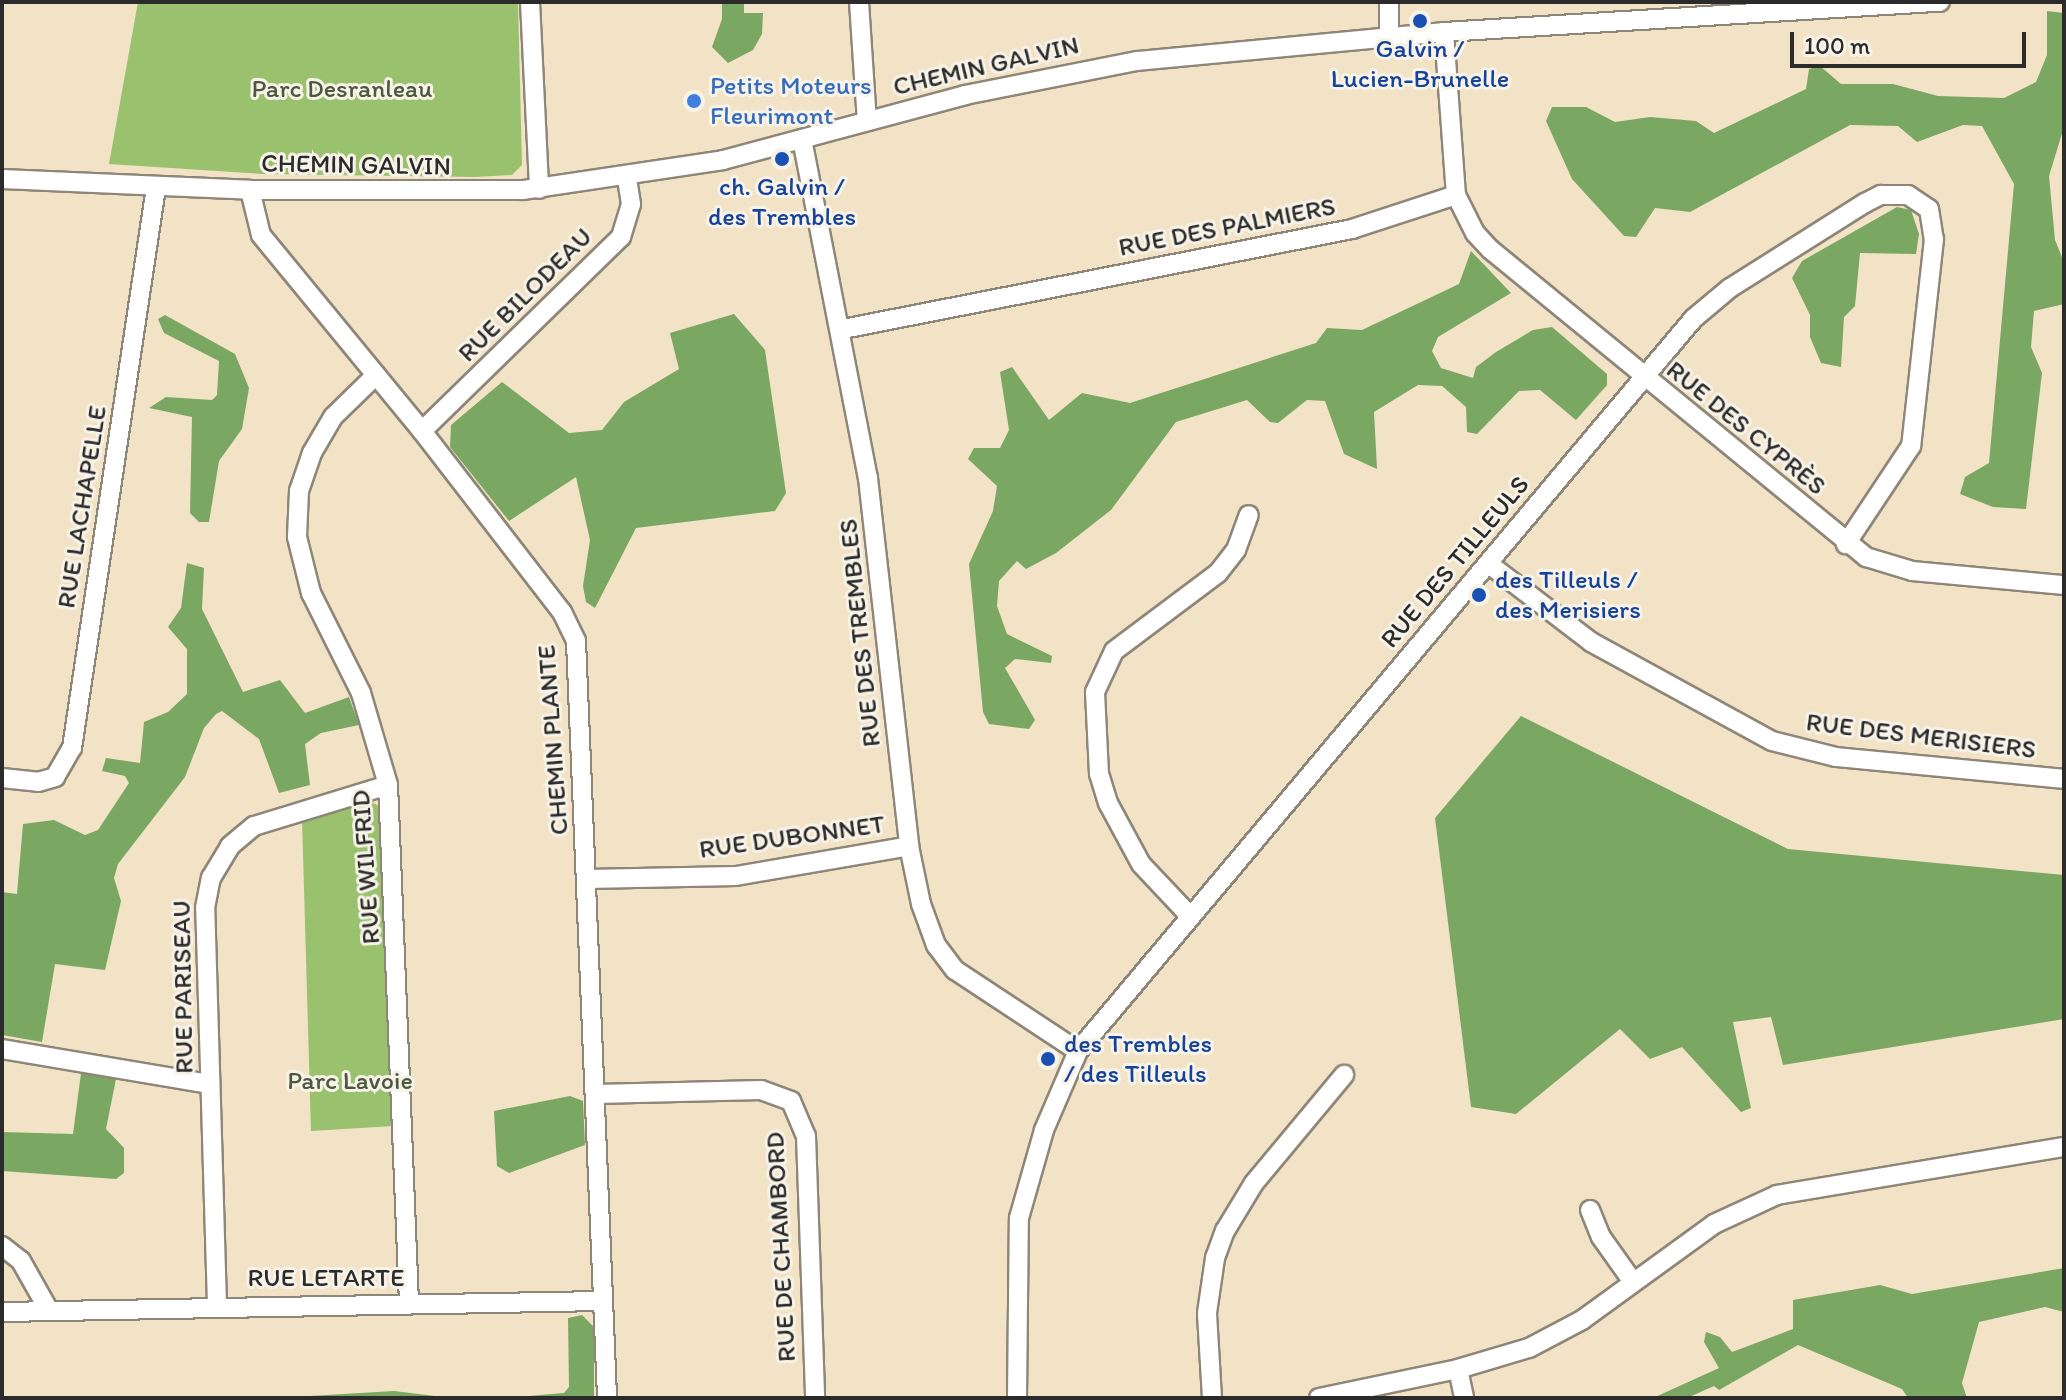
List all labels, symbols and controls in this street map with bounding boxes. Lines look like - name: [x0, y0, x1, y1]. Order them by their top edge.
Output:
- marker: Galvin / Lucien-Brunelle: [1411, 12, 1429, 30]
- scale bar: [1794, 16, 2030, 66]
- street label: CHEMIN GALVIN: [892, 30, 1080, 102]
- text: 100 m: [1804, 31, 1870, 60]
- place label: Galvin / Lucien-Brunelle: [1331, 33, 1509, 94]
- place label: Petits Moteurs Fleurimont: [710, 70, 872, 132]
- park label: Parc Desranleau: [251, 73, 433, 105]
- marker: Petits Moteurs Fleurimont: [685, 92, 703, 110]
- street label: CHEMIN GALVIN: [262, 148, 450, 182]
- marker: ch. Galvin / des Trembles: [773, 150, 791, 168]
- place label: ch. Galvin / des Trembles: [709, 171, 855, 232]
- street label: RUE DES PALMIERS: [1116, 191, 1338, 263]
- street label: RUE BILODEAU: [451, 221, 599, 369]
- street label: RUE DES CYPRÈS: [1660, 354, 1832, 502]
- street label: RUE LACHAPELLE: [51, 404, 113, 610]
- street label: RUE DES TILLEULS: [1374, 469, 1536, 655]
- street label: RUE DES TREMBLES: [832, 517, 888, 749]
- place label: des Tilleuls / des Merisiers: [1495, 564, 1641, 626]
- marker: des Tilleuls / des Merisiers: [1470, 586, 1488, 604]
- street label: CHEMIN PLANTE: [531, 644, 575, 836]
- street label: RUE DES MERISIERS: [1804, 706, 2038, 766]
- street label: RUE WILFRID: [345, 791, 387, 943]
- street label: RUE DUBONNET: [697, 809, 887, 865]
- street label: RUE PARISEAU: [166, 902, 200, 1072]
- place label: des Trembles / des Tilleuls: [1064, 1028, 1209, 1090]
- marker: des Trembles / des Tilleuls: [1039, 1050, 1057, 1068]
- park label: Parc Lavoie: [287, 1065, 413, 1097]
- street label: RUE DE CHAMBORD: [759, 1131, 803, 1363]
- street label: RUE LETARTE: [247, 1262, 405, 1294]

